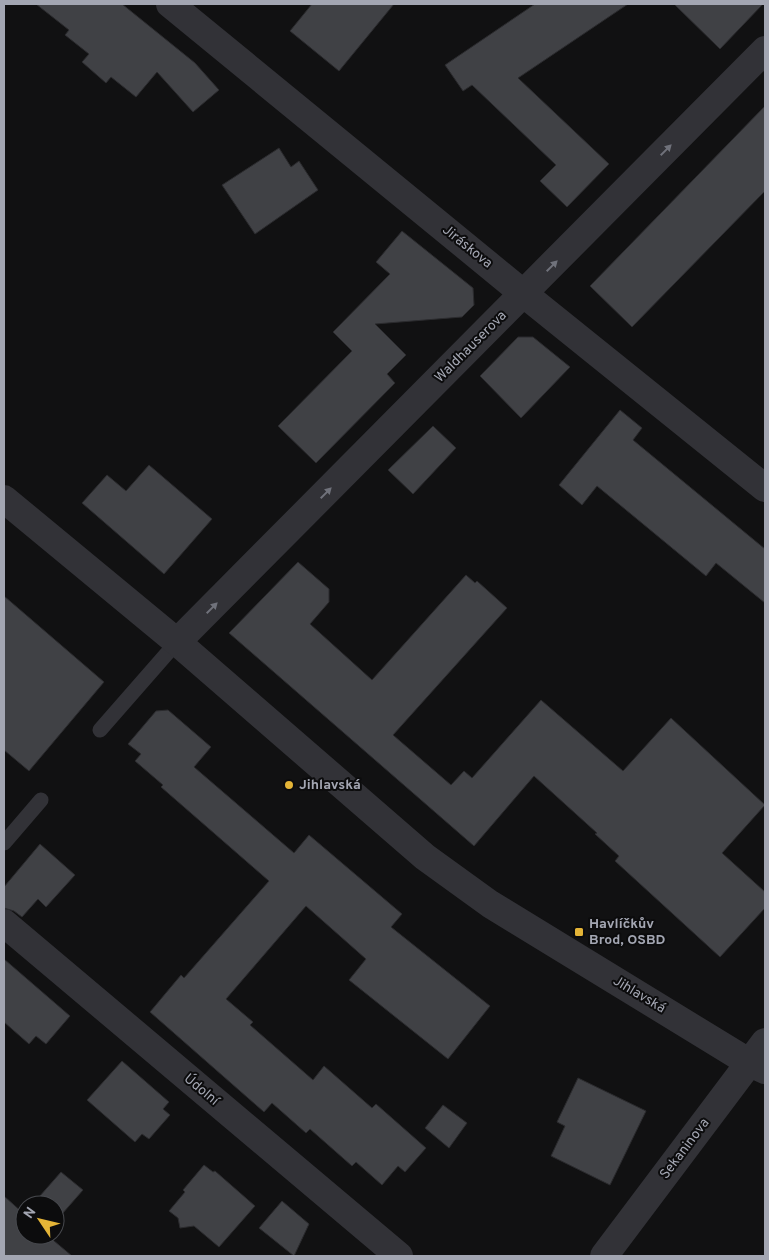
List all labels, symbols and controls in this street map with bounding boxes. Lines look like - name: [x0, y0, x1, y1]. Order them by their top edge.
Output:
- one-way arrow: [660, 144, 672, 156]
- street label: Jiráskova: [438, 222, 496, 272]
- one-way arrow: [546, 260, 558, 272]
- street label: Waldhauserova: [432, 308, 510, 386]
- one-way arrow: [320, 487, 332, 499]
- one-way arrow: [205, 602, 217, 614]
- place label: Jihlavská: [299, 777, 361, 794]
- marker: Jihlavská: [283, 779, 295, 791]
- place label: Havlíčkův Brod, OSBD: [589, 916, 666, 949]
- marker: Havlíčkův Brod, OSBD: [573, 926, 585, 938]
- street label: Jihlavská: [610, 973, 668, 1017]
- street label: Údolní: [180, 1070, 224, 1110]
- street label: Sekaninova: [657, 1115, 713, 1183]
- north arrow: [15, 1195, 65, 1245]
- text: N: [21, 1204, 40, 1222]

